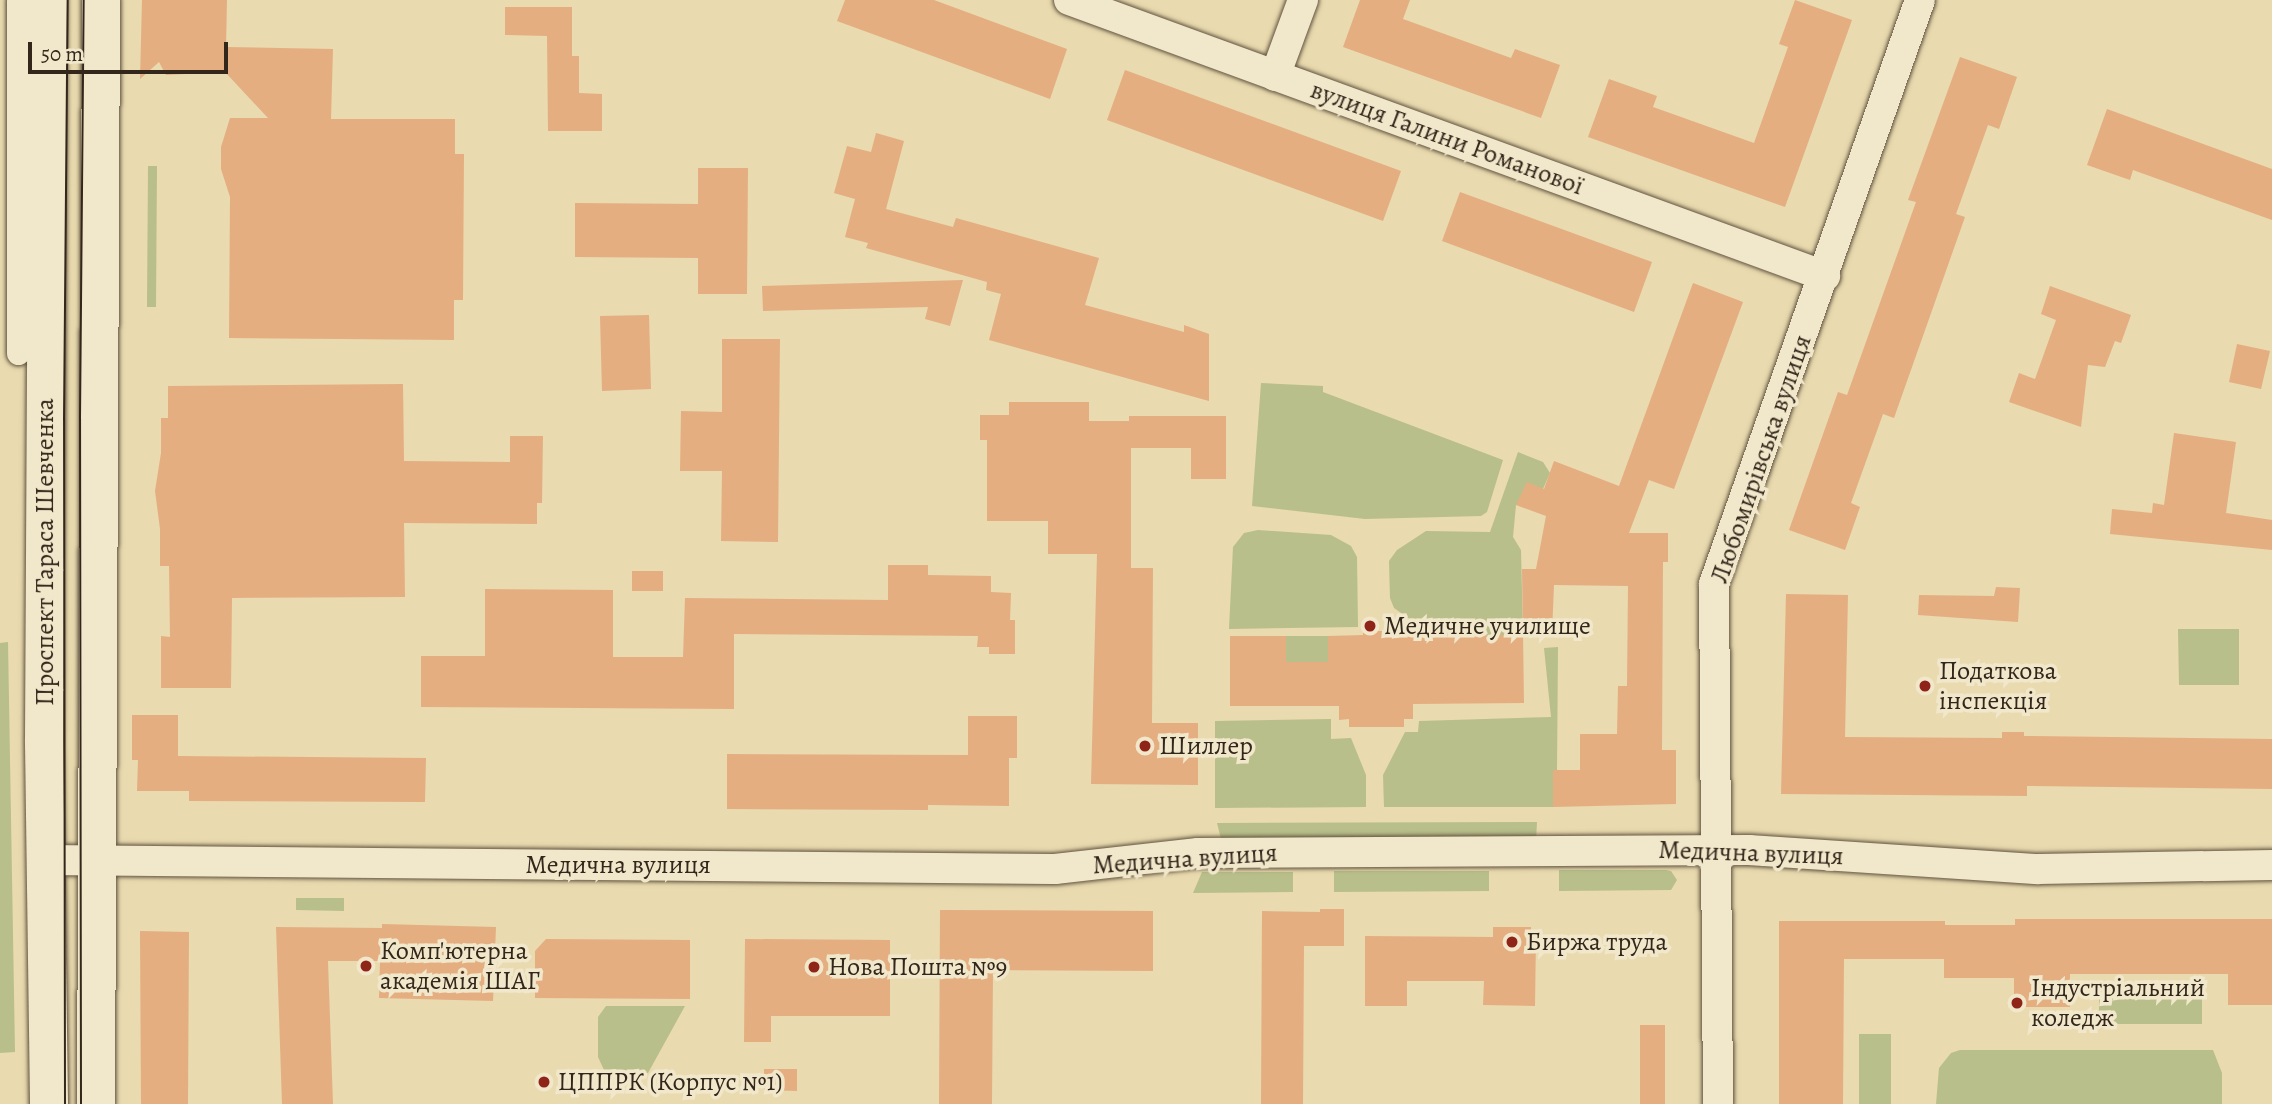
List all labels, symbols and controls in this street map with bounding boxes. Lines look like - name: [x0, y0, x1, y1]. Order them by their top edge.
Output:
- scale bar: [32, 28, 231, 72]
- text: 50 m: [41, 40, 83, 68]
- street label: вулиця Галини Романової: [1306, 74, 1588, 202]
- street label: Любомирівська вулиця: [1704, 331, 1818, 587]
- street label: Проспект Тараса Шевченка: [29, 398, 61, 706]
- place label: Медичне училище: [1384, 610, 1591, 642]
- marker: Медичне училище: [1362, 618, 1378, 634]
- place label: Податкова інспекція: [1939, 655, 2057, 716]
- marker: Податкова інспекція: [1917, 678, 1933, 694]
- place label: Шиллер: [1159, 730, 1253, 762]
- marker: Шиллер: [1137, 738, 1153, 754]
- street label: Медична вулиця: [1658, 834, 1844, 872]
- street label: Медична вулиця: [1091, 837, 1279, 881]
- street label: Медична вулиця: [525, 849, 711, 881]
- place label: Биржа труда: [1526, 926, 1667, 958]
- marker: Биржа труда: [1504, 934, 1520, 950]
- place label: Комп'ютерна академія ШАГ: [380, 935, 539, 996]
- place label: Нова Пошта №9: [828, 951, 1007, 983]
- marker: Комп'ютерна академія ШАГ: [358, 958, 374, 974]
- marker: Нова Пошта №9: [806, 959, 822, 975]
- place label: Індустріальний коледж: [2031, 972, 2205, 1034]
- marker: Індустріальний коледж: [2009, 995, 2025, 1011]
- place label: ЦППРК (Корпус №1): [558, 1066, 783, 1098]
- marker: ЦППРК (Корпус №1): [536, 1074, 552, 1090]

